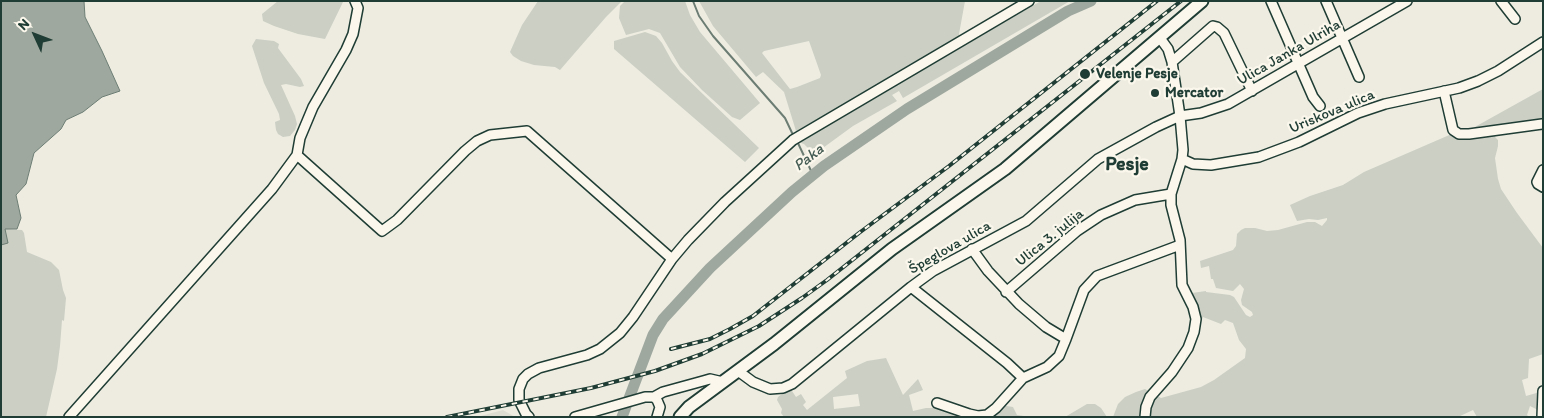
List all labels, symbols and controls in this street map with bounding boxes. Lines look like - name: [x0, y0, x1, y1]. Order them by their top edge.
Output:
- north arrow: [10, 10, 60, 60]
- text: N: [14, 15, 33, 34]
- street label: Ulica Janka Ulriha: [1234, 16, 1344, 90]
- place label: Velenje Pesje: [1096, 65, 1178, 83]
- marker: Velenje Pesje: [1078, 67, 1092, 81]
- place label: Mercator: [1165, 84, 1223, 102]
- street label: Uriskova ulica: [1287, 86, 1377, 138]
- marker: Mercator: [1149, 87, 1161, 99]
- water label: Paka: [790, 140, 828, 176]
- district label: Pesje: [1105, 153, 1149, 177]
- street label: Ulica 3. julija: [1012, 205, 1088, 271]
- street label: Špeglova ulica: [906, 217, 994, 279]

